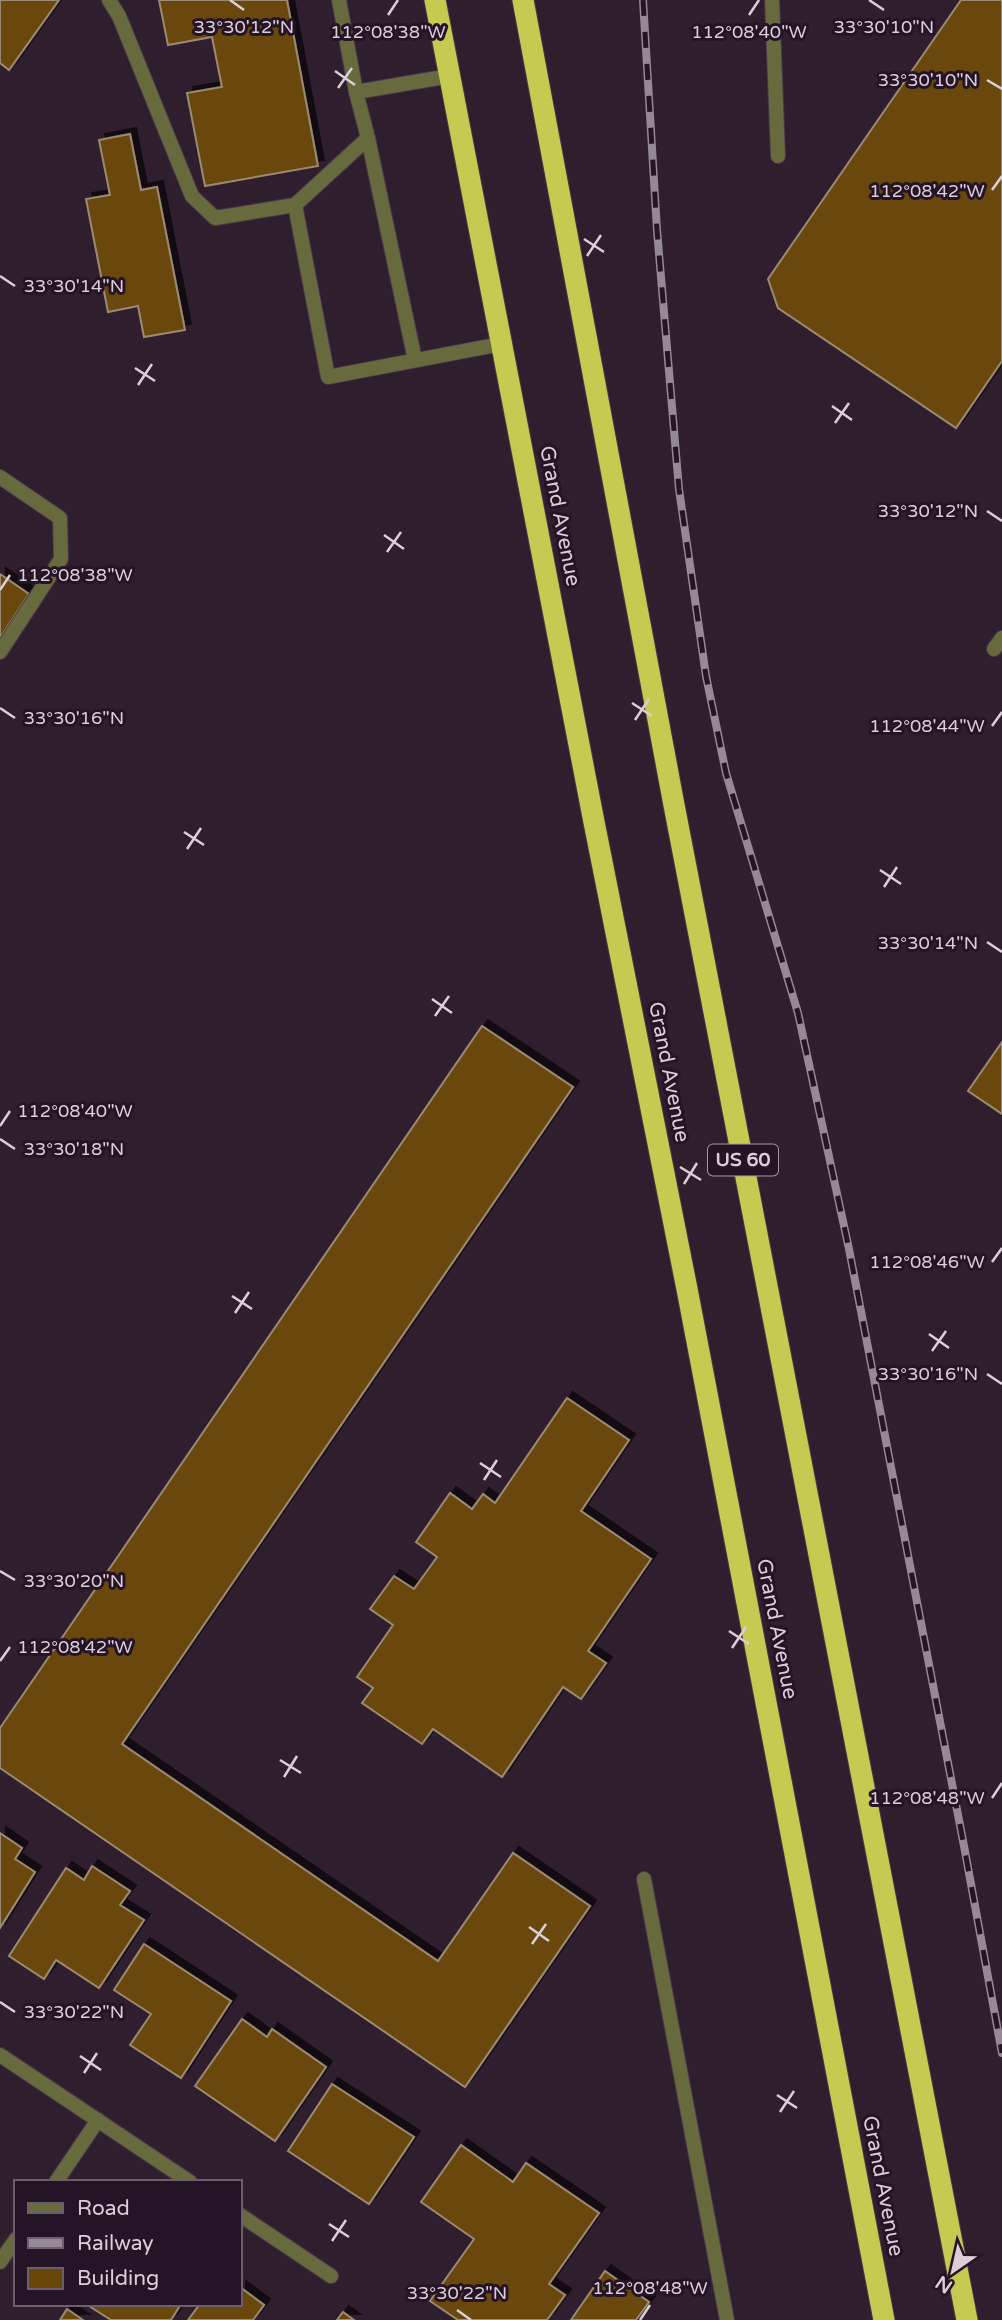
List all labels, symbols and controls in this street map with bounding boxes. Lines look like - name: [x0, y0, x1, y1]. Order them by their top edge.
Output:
- text: 33°30'12"N: [194, 16, 294, 38]
- text: 33°30'10"N: [834, 16, 934, 38]
- text: 112°08'38"W: [330, 21, 446, 43]
- text: 112°08'40"W: [691, 21, 807, 43]
- text: 33°30'10"N: [878, 69, 978, 91]
- text: 112°08'42"W: [869, 180, 985, 202]
- text: 33°30'14"N: [24, 275, 124, 297]
- street label: Grand Avenue: [534, 444, 586, 588]
- text: 33°30'12"N: [878, 500, 978, 522]
- text: 112°08'38"W: [17, 564, 133, 586]
- text: 33°30'16"N: [24, 707, 124, 729]
- text: 112°08'44"W: [869, 715, 985, 737]
- text: 33°30'14"N: [878, 932, 978, 954]
- street label: Grand Avenue: [643, 1000, 695, 1144]
- text: 112°08'40"W: [17, 1100, 133, 1122]
- text: 33°30'18"N: [24, 1138, 124, 1160]
- road number: US 60: [708, 1144, 778, 1176]
- text: 112°08'46"W: [869, 1251, 985, 1273]
- text: 33°30'16"N: [878, 1363, 978, 1385]
- street label: Grand Avenue: [751, 1557, 803, 1701]
- text: 33°30'20"N: [24, 1570, 124, 1592]
- text: 112°08'42"W: [17, 1636, 133, 1658]
- text: 112°08'48"W: [869, 1787, 985, 1809]
- text: 33°30'22"N: [24, 2001, 124, 2023]
- street label: Grand Avenue: [857, 2114, 909, 2258]
- legend: [14, 2180, 242, 2306]
- text: Road: [77, 2196, 130, 2221]
- text: Railway: [77, 2231, 154, 2256]
- north arrow: [918, 2236, 988, 2306]
- text: Building: [77, 2266, 159, 2291]
- text: N: [932, 2271, 957, 2298]
- text: 112°08'48"W: [592, 2277, 708, 2299]
- text: 33°30'22"N: [407, 2282, 507, 2304]

